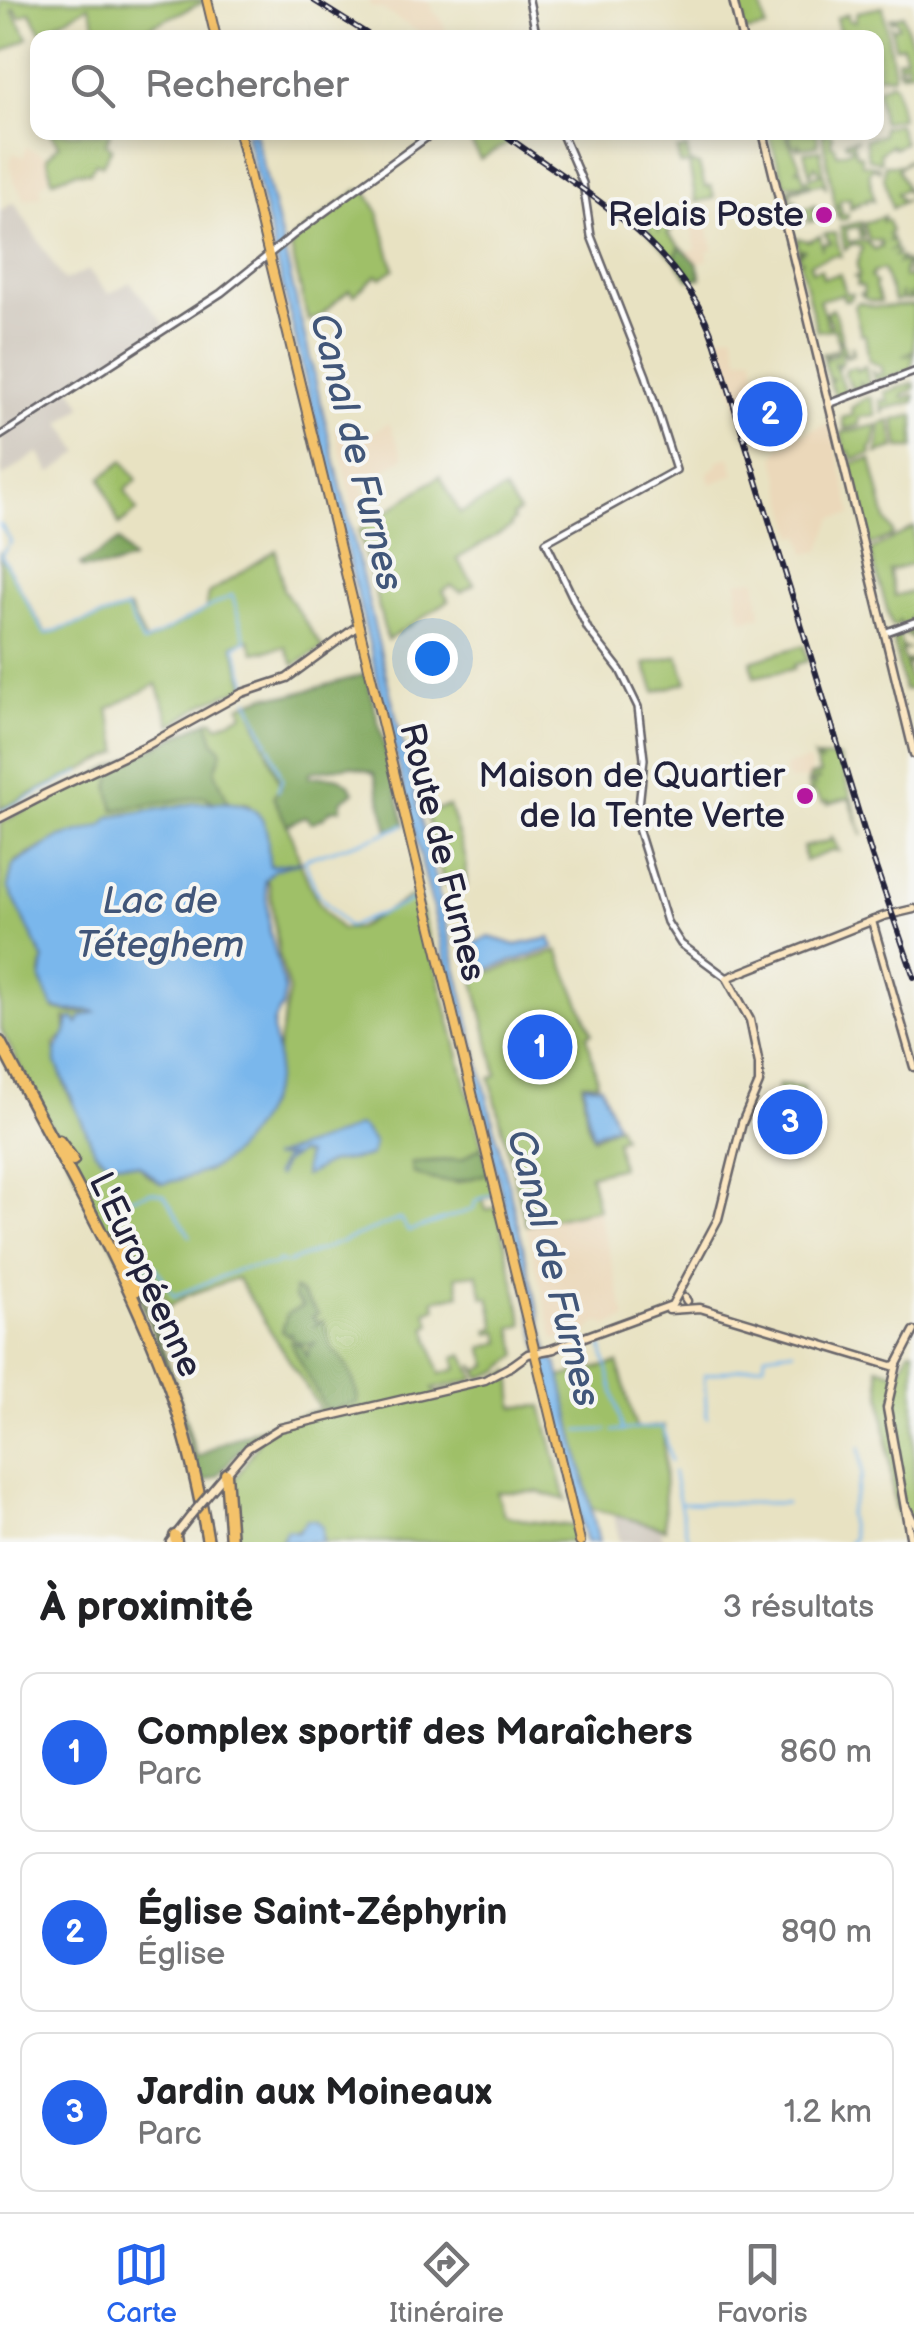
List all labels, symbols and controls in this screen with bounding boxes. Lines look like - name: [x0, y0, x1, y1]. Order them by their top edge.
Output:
- search box: [30, 30, 884, 140]
- icon: search: [65, 58, 120, 113]
- text: Rechercher: [145, 63, 349, 108]
- place label: Relais Poste: [608, 194, 804, 237]
- marker: Relais Poste: [813, 204, 835, 226]
- water label: Canal de Furnes: [300, 309, 412, 595]
- pin: 2: [738, 376, 802, 452]
- your location: [407, 633, 458, 684]
- street label: Route de Furnes: [389, 718, 495, 986]
- place label: Maison de Quartier de la Tente Verte: [478, 755, 786, 838]
- marker: Maison de Quartier de la Tente Verte: [794, 785, 816, 807]
- water label: Lac de Téteghem: [76, 879, 244, 968]
- pin: 1: [508, 1010, 572, 1084]
- pin: 3: [758, 1084, 822, 1160]
- water label: Canal de Furnes: [497, 1125, 609, 1411]
- street label: L'Européenne: [79, 1166, 211, 1384]
- text: À proximité: [40, 1582, 253, 1633]
- text: 3 résultats: [722, 1588, 874, 1627]
- text: Complex sportif des Maraîchers: [137, 1710, 693, 1755]
- text: 1: [68, 1733, 81, 1772]
- text: 860 m: [780, 1733, 872, 1772]
- text: Parc: [137, 1755, 202, 1794]
- text: Église Saint-Zéphyrin: [137, 1890, 507, 1935]
- text: 2: [65, 1913, 84, 1952]
- text: 890 m: [781, 1913, 872, 1952]
- text: Église: [137, 1935, 225, 1974]
- text: Jardin aux Moineaux: [137, 2070, 492, 2115]
- text: 3: [65, 2093, 84, 2132]
- text: 1.2 km: [784, 2093, 872, 2132]
- text: Parc: [137, 2115, 202, 2154]
- tab: Carte: [106, 2237, 177, 2330]
- tab: Itinéraire: [389, 2237, 504, 2330]
- tab: Favoris: [716, 2237, 808, 2330]

